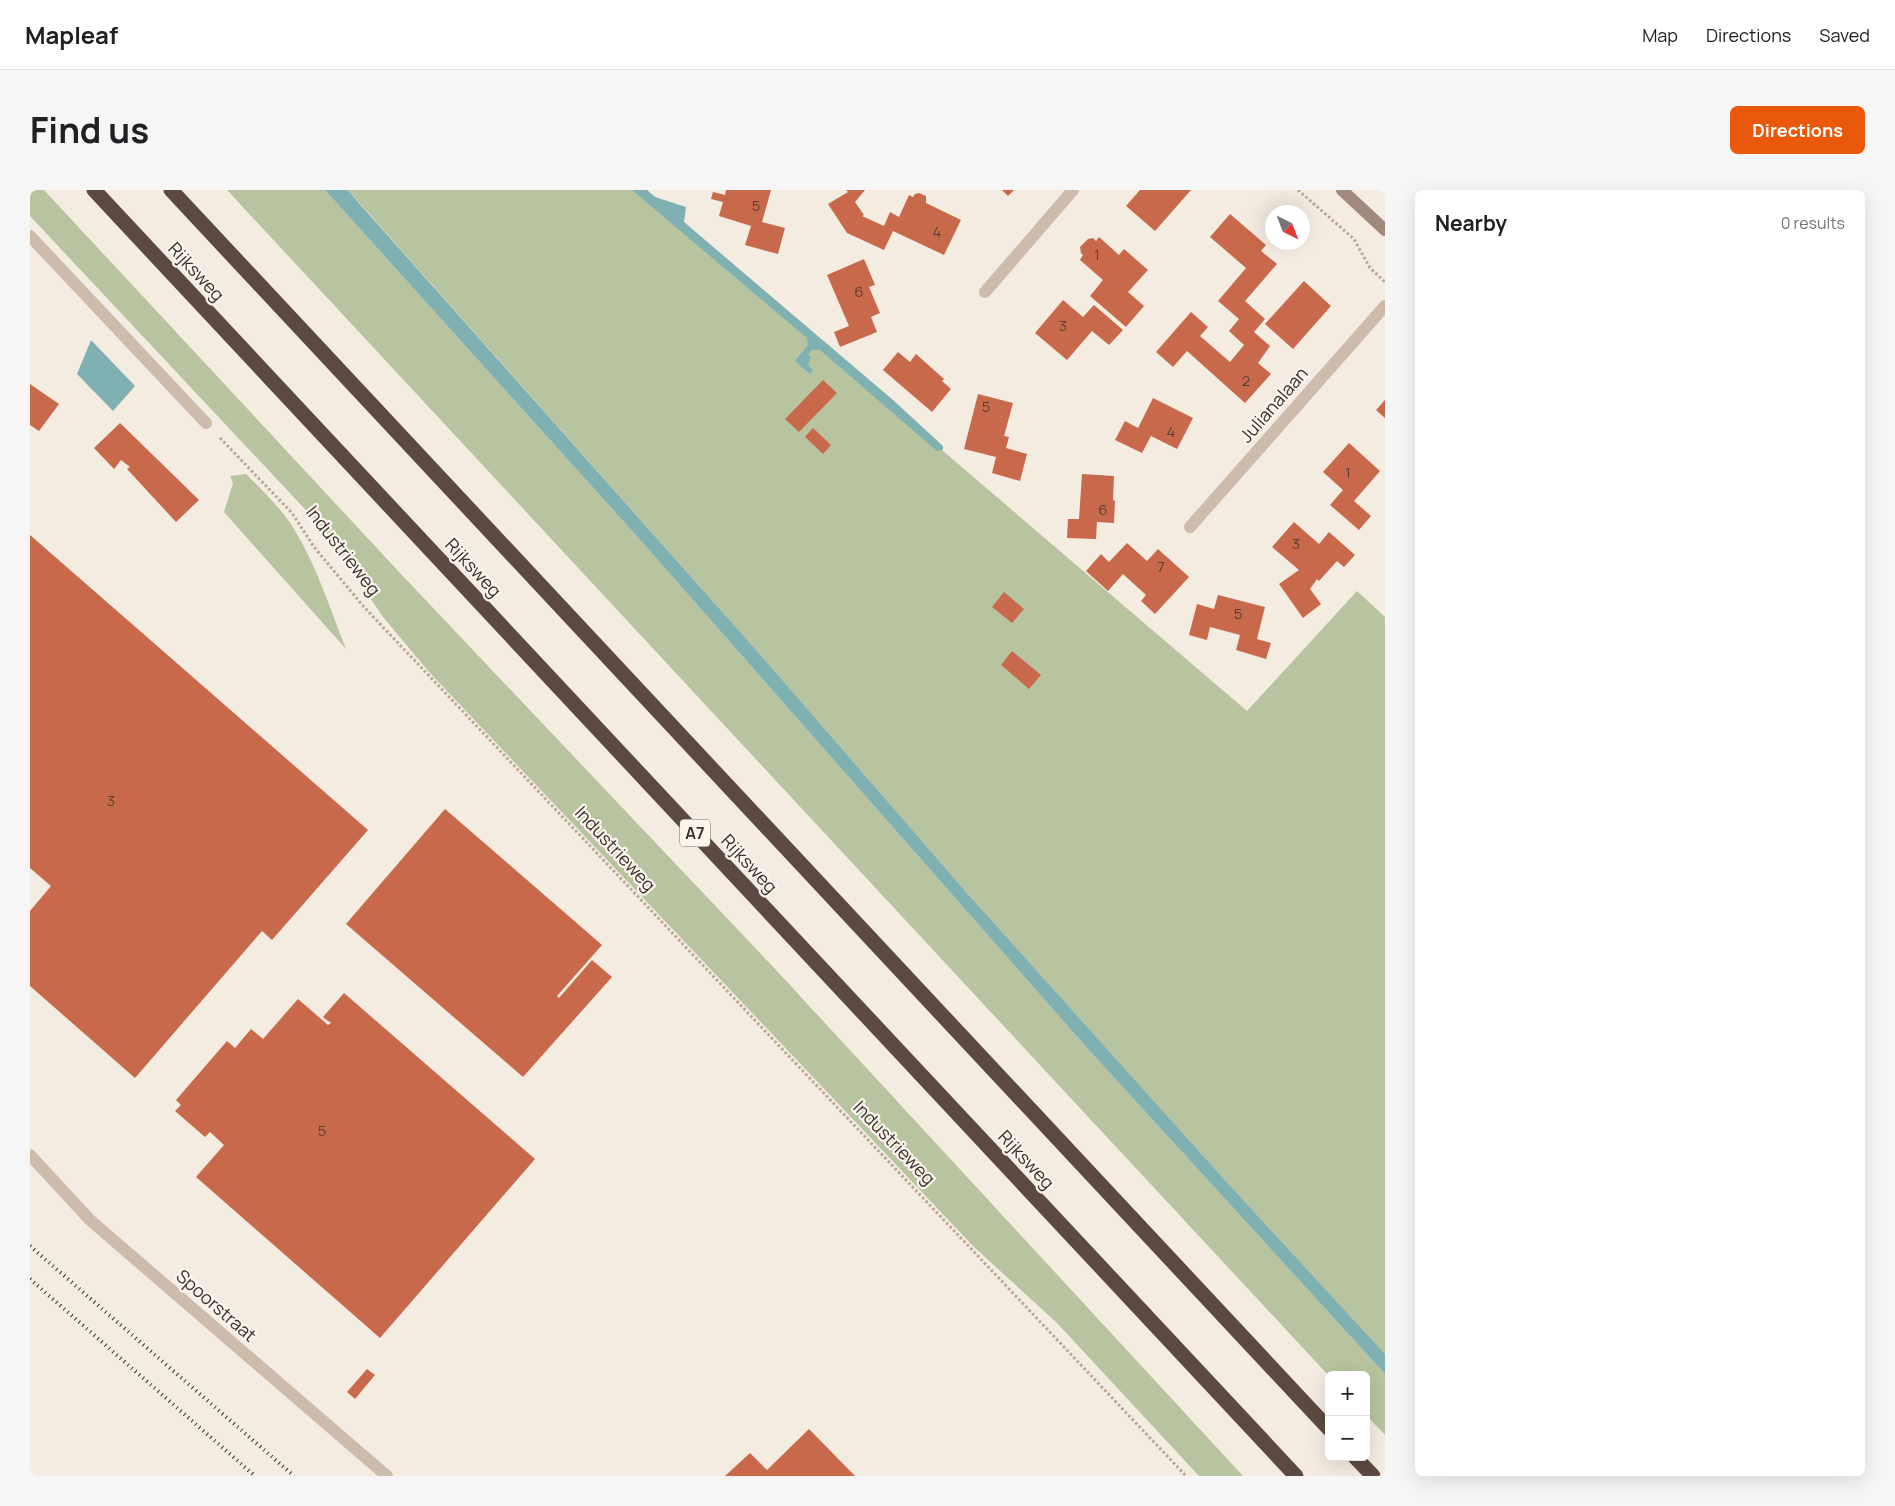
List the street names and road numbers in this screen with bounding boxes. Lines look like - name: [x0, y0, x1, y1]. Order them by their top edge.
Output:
- street label: Rijksweg: [163, 237, 230, 306]
- street label: Julianalaan: [1234, 361, 1313, 447]
- street label: Industrieweg: [301, 500, 387, 600]
- street label: Rijksweg: [440, 533, 507, 602]
- street label: Industrieweg: [570, 801, 661, 896]
- road number: A7: [680, 820, 710, 846]
- street label: Rijksweg: [716, 829, 783, 898]
- street label: Industrieweg: [848, 1095, 941, 1190]
- street label: Rijksweg: [993, 1125, 1060, 1194]
- street label: Spoorstraat: [171, 1264, 262, 1347]

